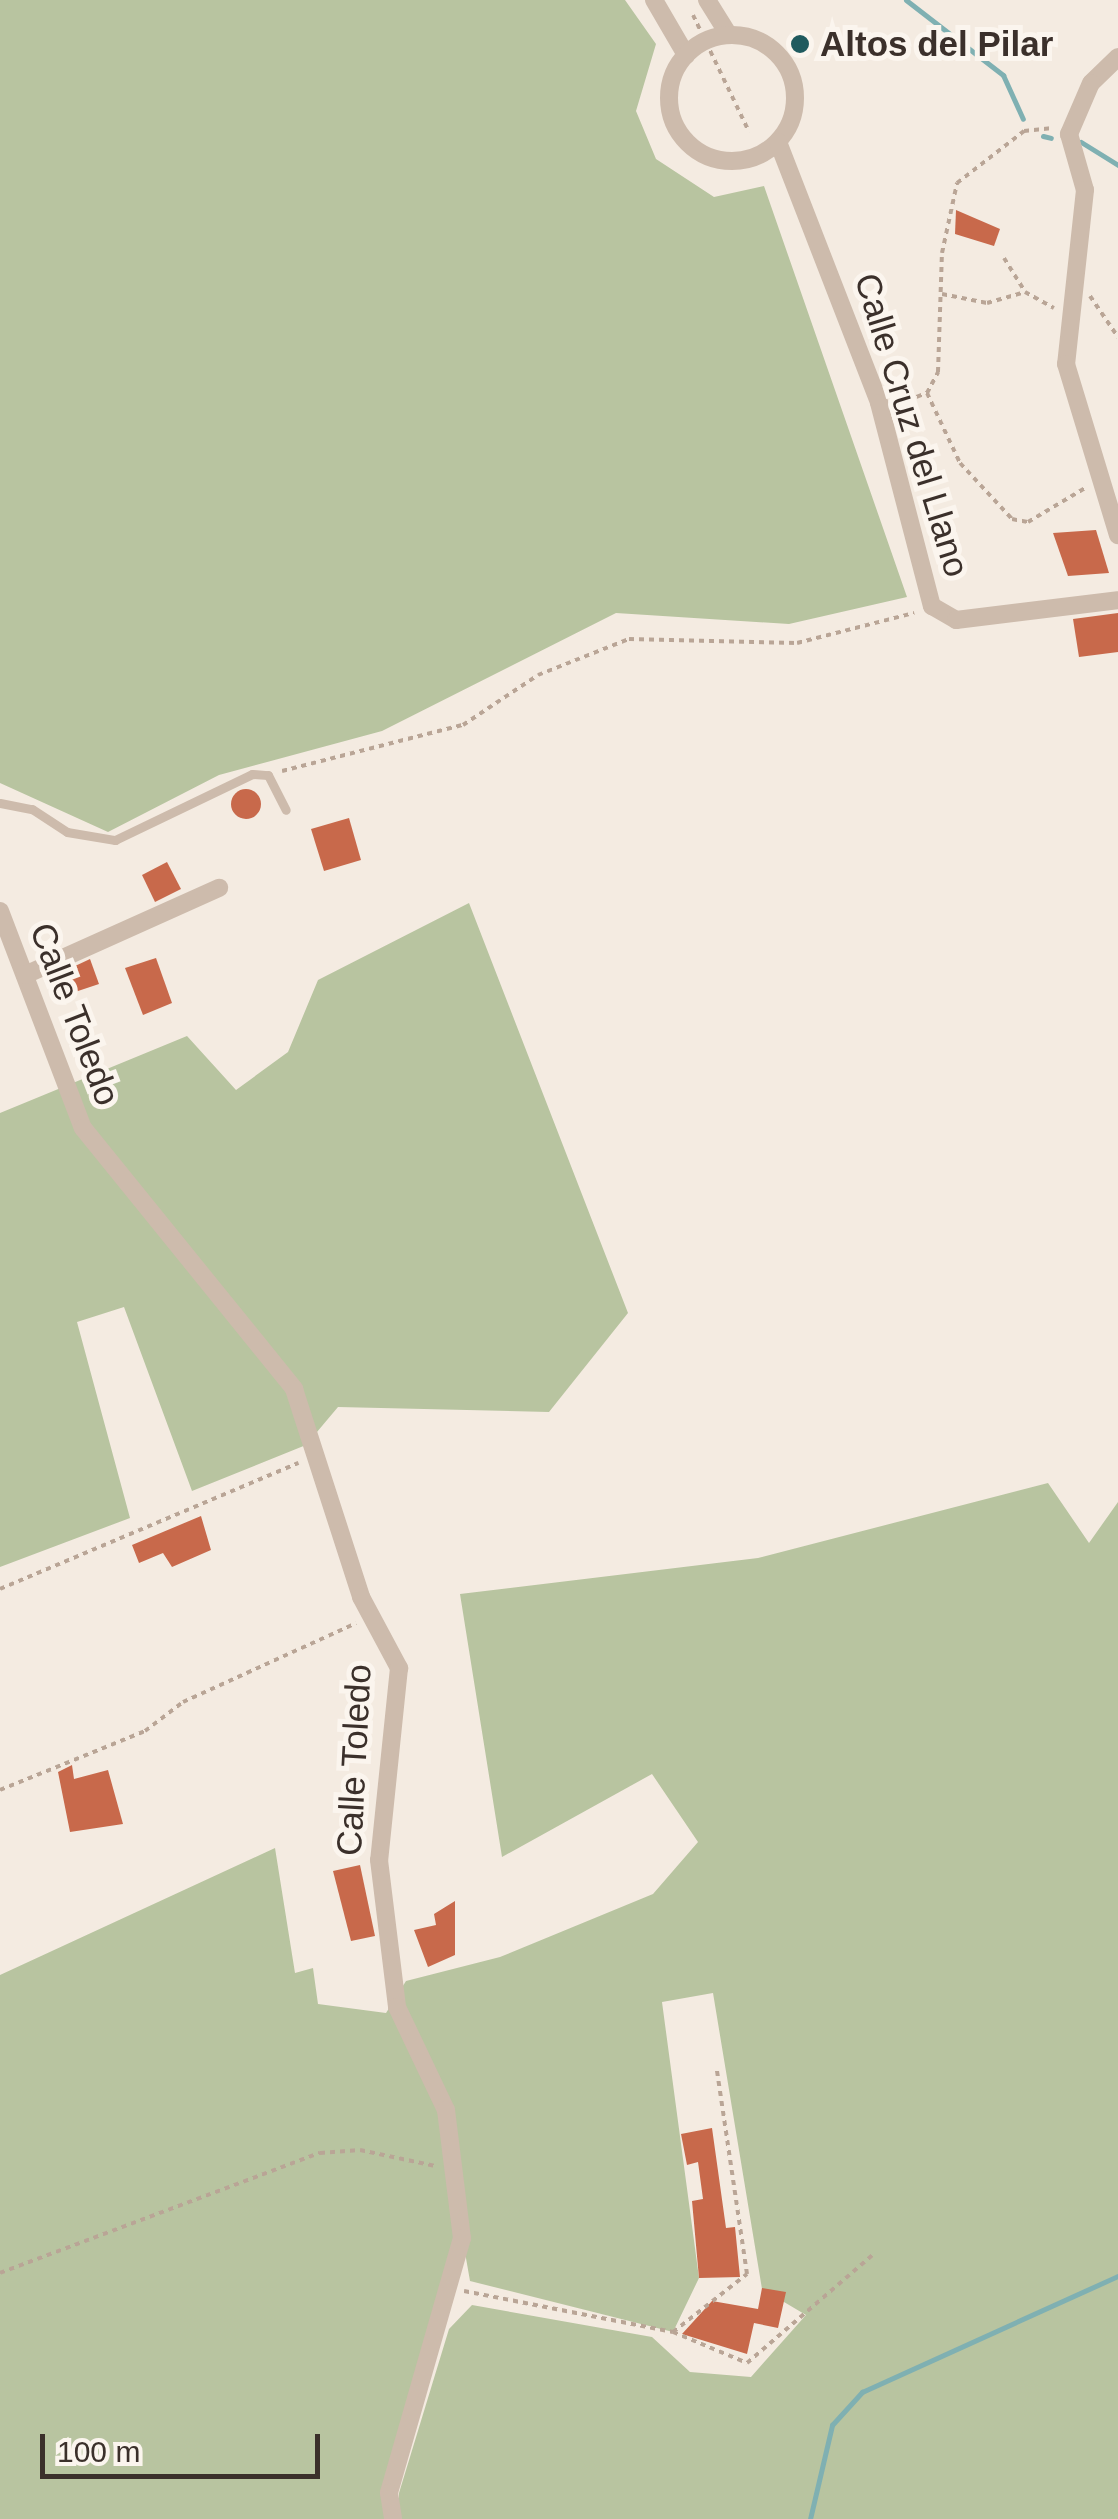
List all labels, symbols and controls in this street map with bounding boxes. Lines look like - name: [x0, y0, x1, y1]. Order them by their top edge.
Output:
- place label: Altos del Pilar: [820, 23, 1053, 65]
- marker: Altos del Pilar: [789, 33, 811, 55]
- street label: Calle Cruz del Llano: [846, 268, 978, 582]
- street label: Calle Toledo: [21, 917, 129, 1111]
- street label: Calle Toledo: [328, 1663, 380, 1857]
- scale bar: [45, 2414, 325, 2476]
- text: 100 m: [57, 2435, 140, 2468]

